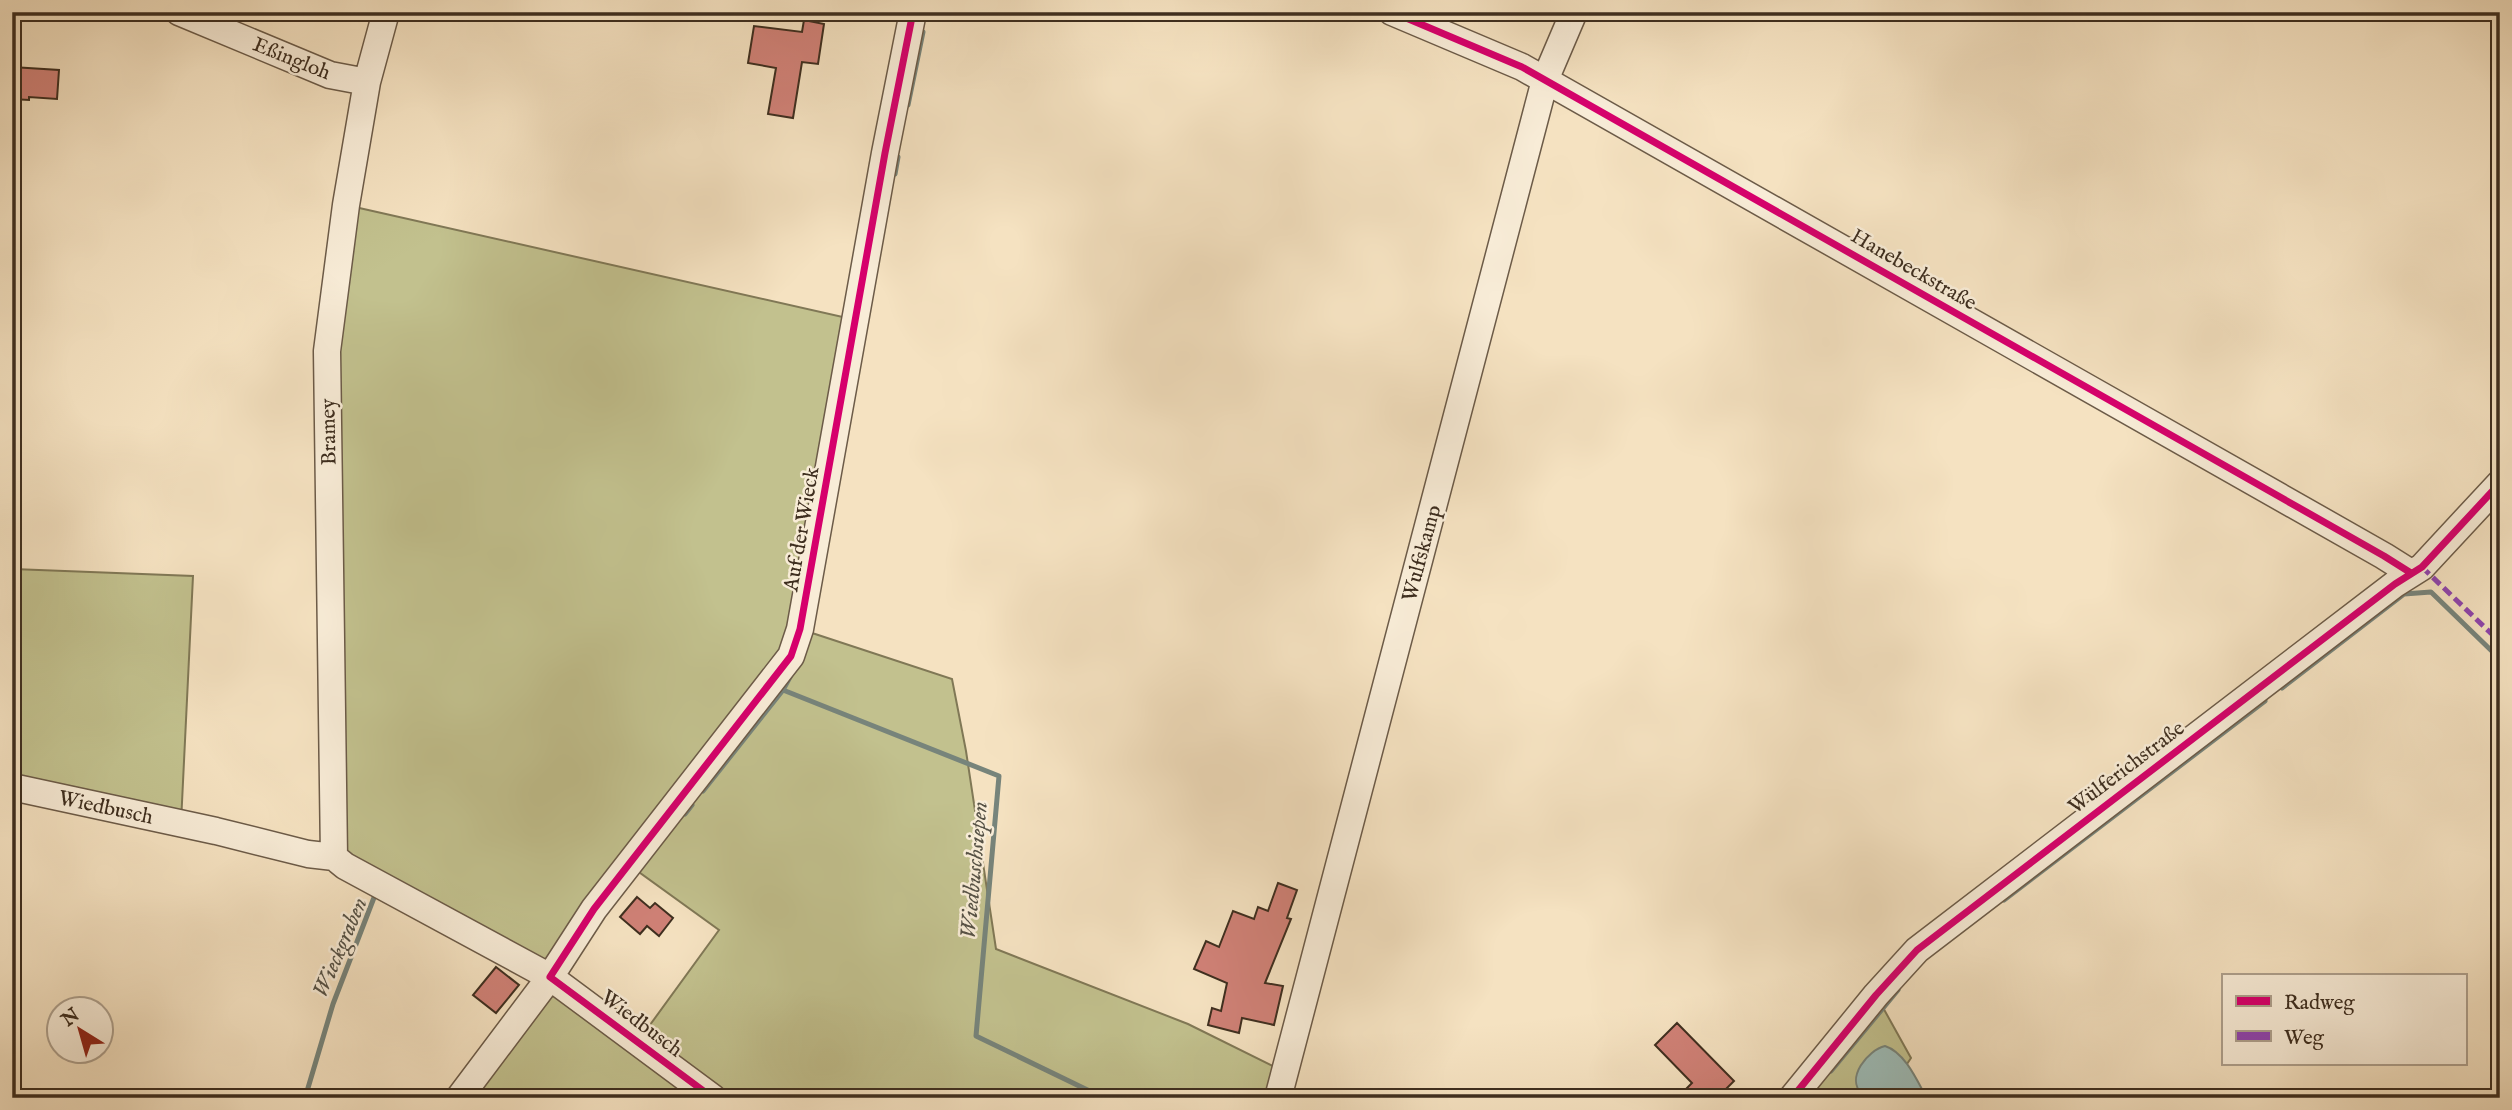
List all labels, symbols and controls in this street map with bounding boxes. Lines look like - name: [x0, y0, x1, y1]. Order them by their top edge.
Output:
- street label: Eßingloh: [249, 32, 334, 87]
- street label: Hanebeckstraße: [1845, 223, 1981, 317]
- street label: Bramey: [315, 398, 344, 466]
- street label: Auf der Wieck: [778, 464, 827, 595]
- street label: Wulfskamp: [1397, 502, 1448, 605]
- street label: Wülferichstraße: [2063, 715, 2191, 821]
- street label: Wiedbusch: [56, 785, 155, 832]
- water label: Wiedbuschsiepen: [954, 800, 995, 940]
- water label: Wieckgraben: [306, 893, 375, 1003]
- legend: [2222, 974, 2466, 1064]
- street label: Wiedbusch: [595, 985, 688, 1064]
- text: Radweg: [2284, 990, 2355, 1017]
- north arrow: [46, 995, 116, 1064]
- text: N: [56, 1003, 85, 1033]
- text: Weg: [2284, 1025, 2325, 1052]

